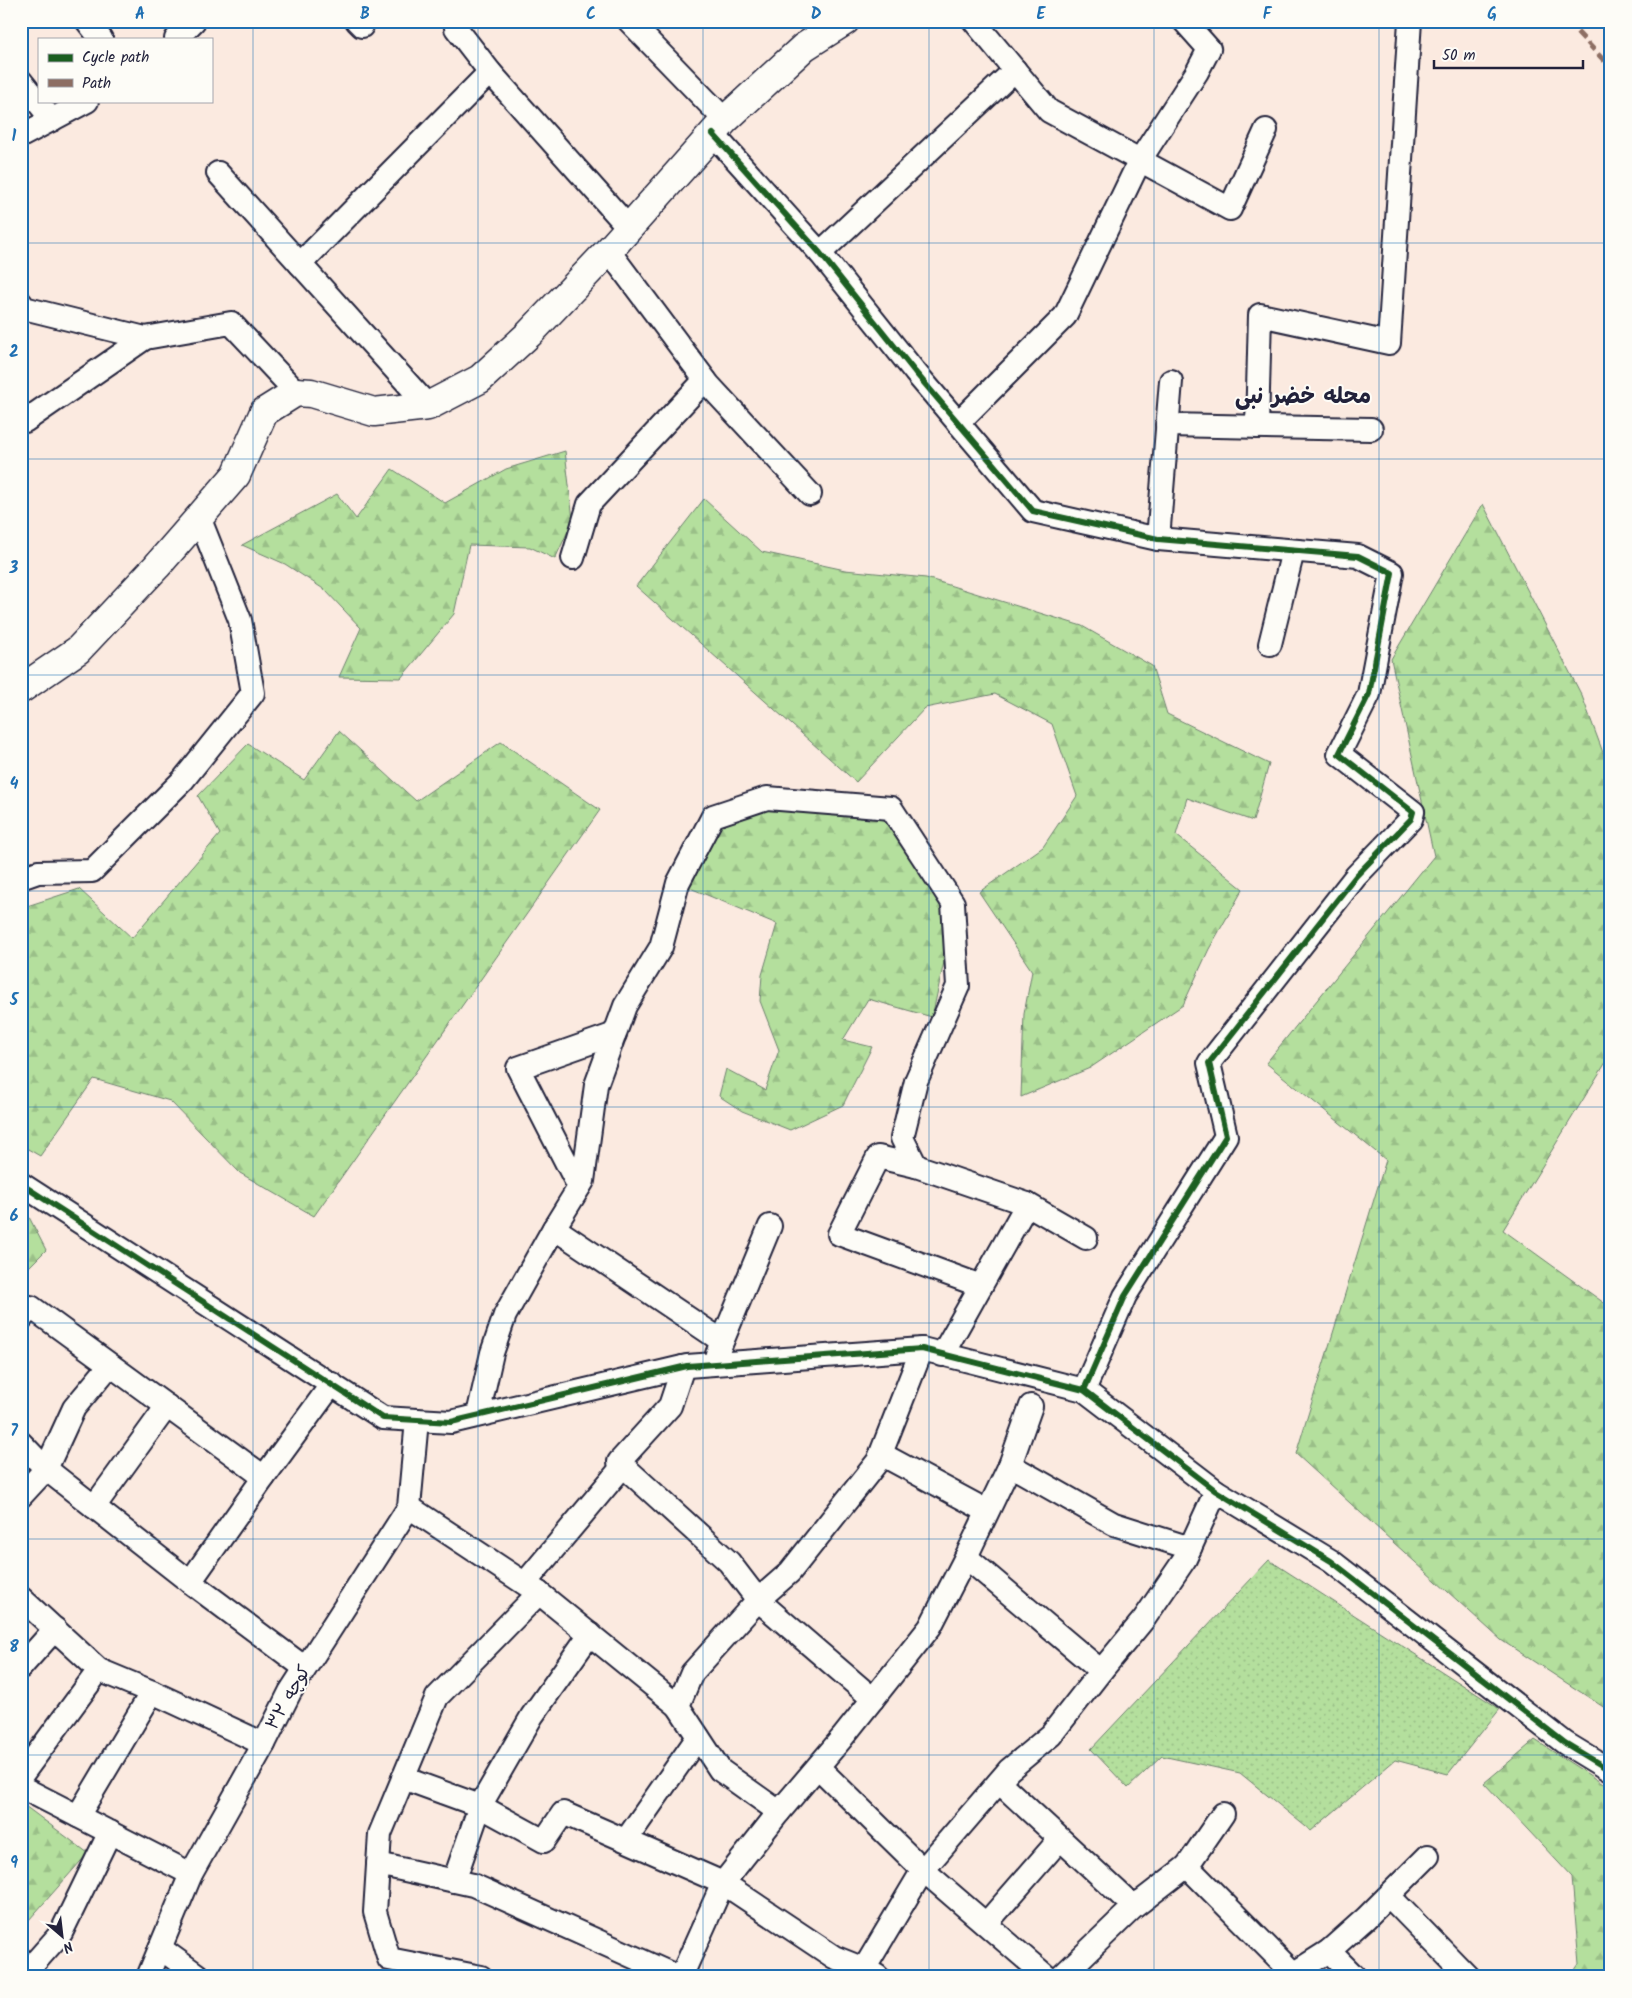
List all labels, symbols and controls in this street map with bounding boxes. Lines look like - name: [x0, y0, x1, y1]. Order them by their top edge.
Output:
- text: A: [135, 2, 145, 27]
- text: B: [360, 2, 370, 27]
- text: C: [586, 2, 596, 27]
- text: D: [811, 2, 822, 27]
- text: E: [1037, 2, 1047, 27]
- text: F: [1263, 2, 1273, 27]
- text: G: [1487, 2, 1497, 27]
- legend: [38, 38, 212, 102]
- scale bar: [1434, 38, 1583, 70]
- text: 50 m: [1442, 44, 1476, 68]
- text: Cycle path: [82, 46, 149, 70]
- text: Path: [82, 72, 111, 96]
- text: 1: [12, 124, 17, 149]
- text: 2: [9, 340, 19, 365]
- district label: محله خضر نبی: [1235, 380, 1371, 415]
- text: 3: [9, 556, 19, 581]
- text: 4: [10, 772, 19, 797]
- text: 5: [9, 988, 20, 1013]
- text: 6: [10, 1204, 19, 1229]
- text: 7: [10, 1419, 18, 1444]
- text: 8: [9, 1635, 19, 1660]
- street label: کوچه ۳۲: [259, 1660, 319, 1736]
- text: 9: [10, 1851, 18, 1876]
- north arrow: [38, 1910, 88, 1960]
- text: N: [58, 1935, 77, 1958]

